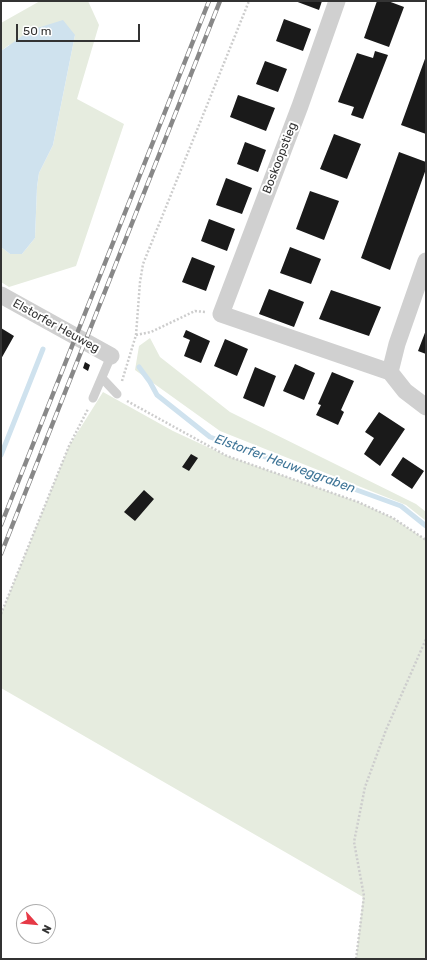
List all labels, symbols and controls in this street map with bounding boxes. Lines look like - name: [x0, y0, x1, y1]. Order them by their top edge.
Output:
- scale bar: [18, 16, 142, 42]
- text: 50 m: [23, 24, 51, 38]
- street label: Boskoopstieg: [260, 120, 300, 196]
- street label: Elstorfer Heuweg: [10, 296, 102, 356]
- water label: Elstorfer Heuweggraben: [213, 431, 357, 497]
- north arrow: [16, 904, 56, 944]
- text: N: [39, 923, 54, 936]

